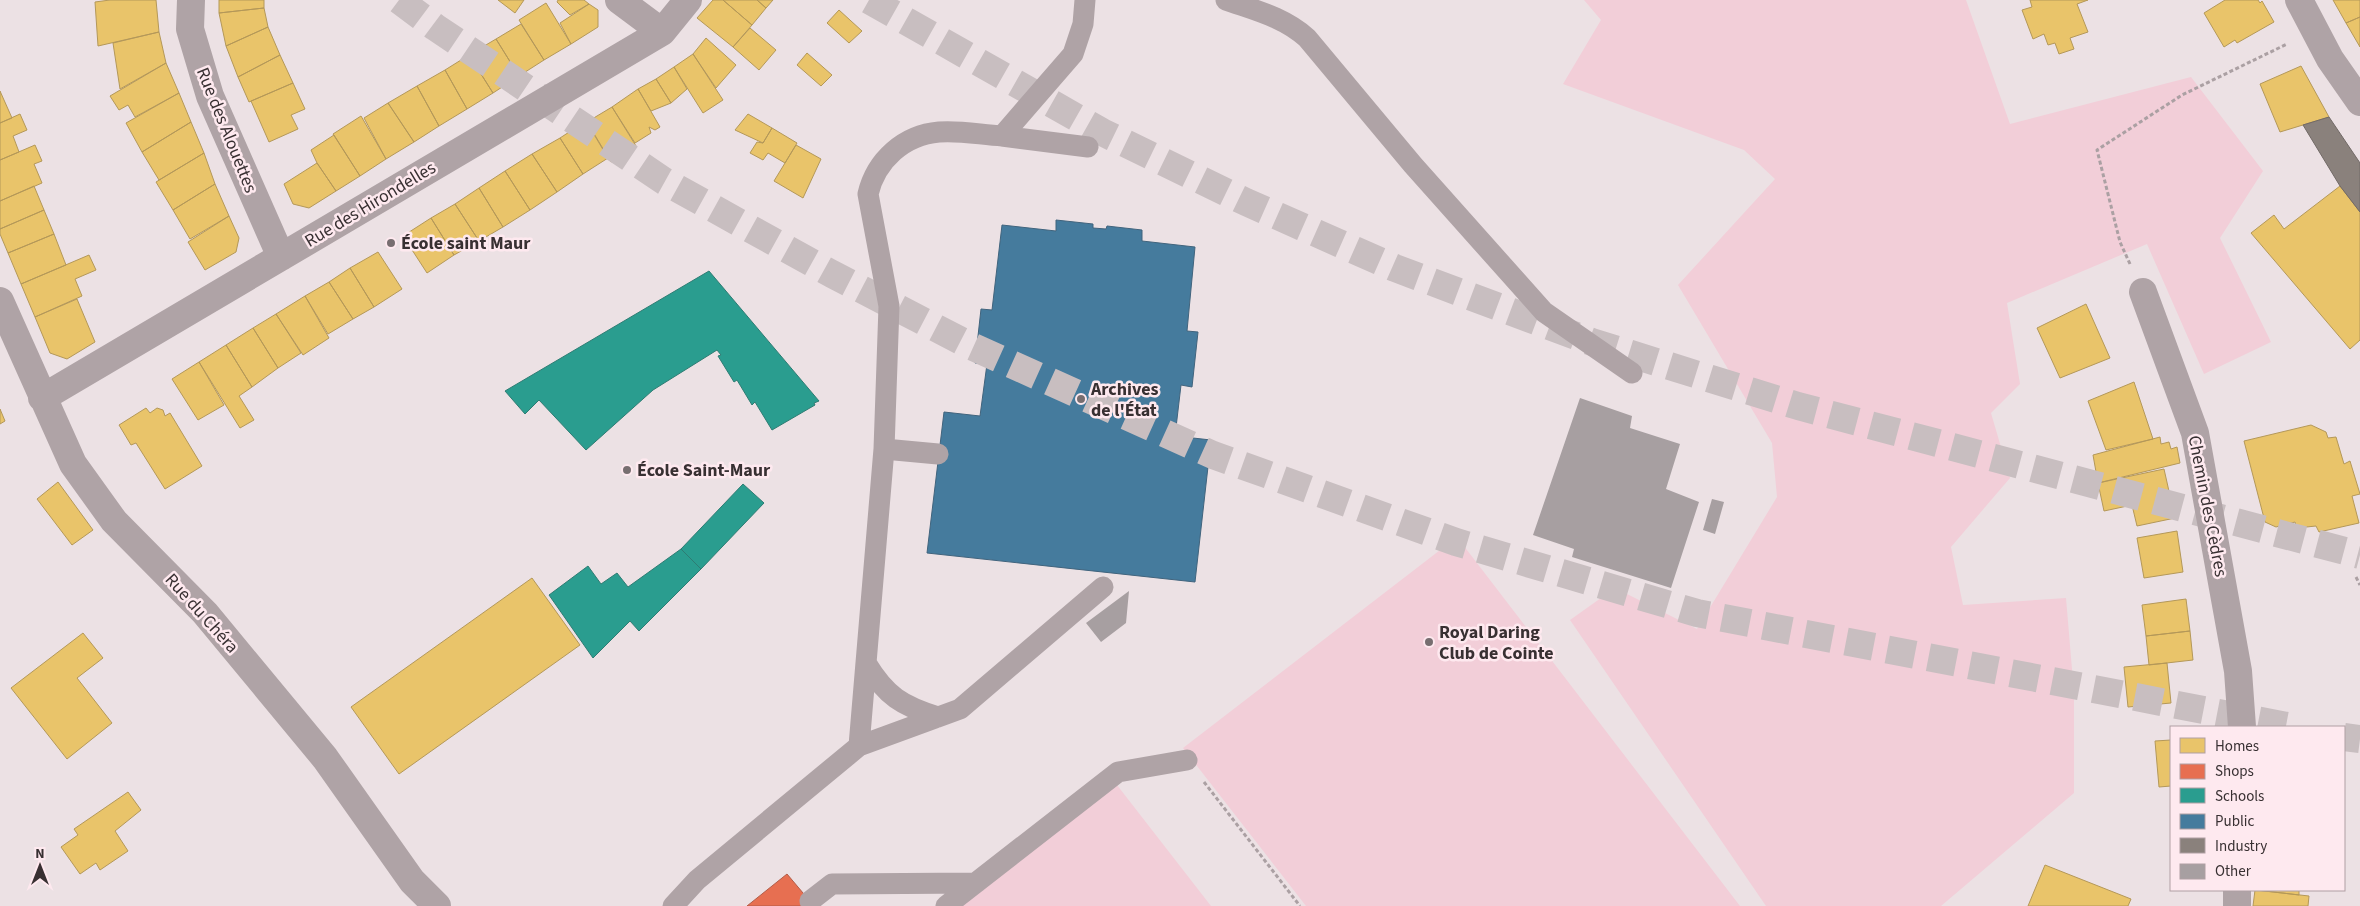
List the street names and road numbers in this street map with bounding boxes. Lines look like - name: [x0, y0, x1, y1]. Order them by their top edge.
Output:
- street label: Rue des Alouettes: [190, 64, 263, 197]
- street label: Rue des Hirondelles: [300, 155, 441, 254]
- street label: Chemin des Cèdres: [2182, 433, 2233, 579]
- street label: Rue du Chéra: [159, 568, 244, 659]

